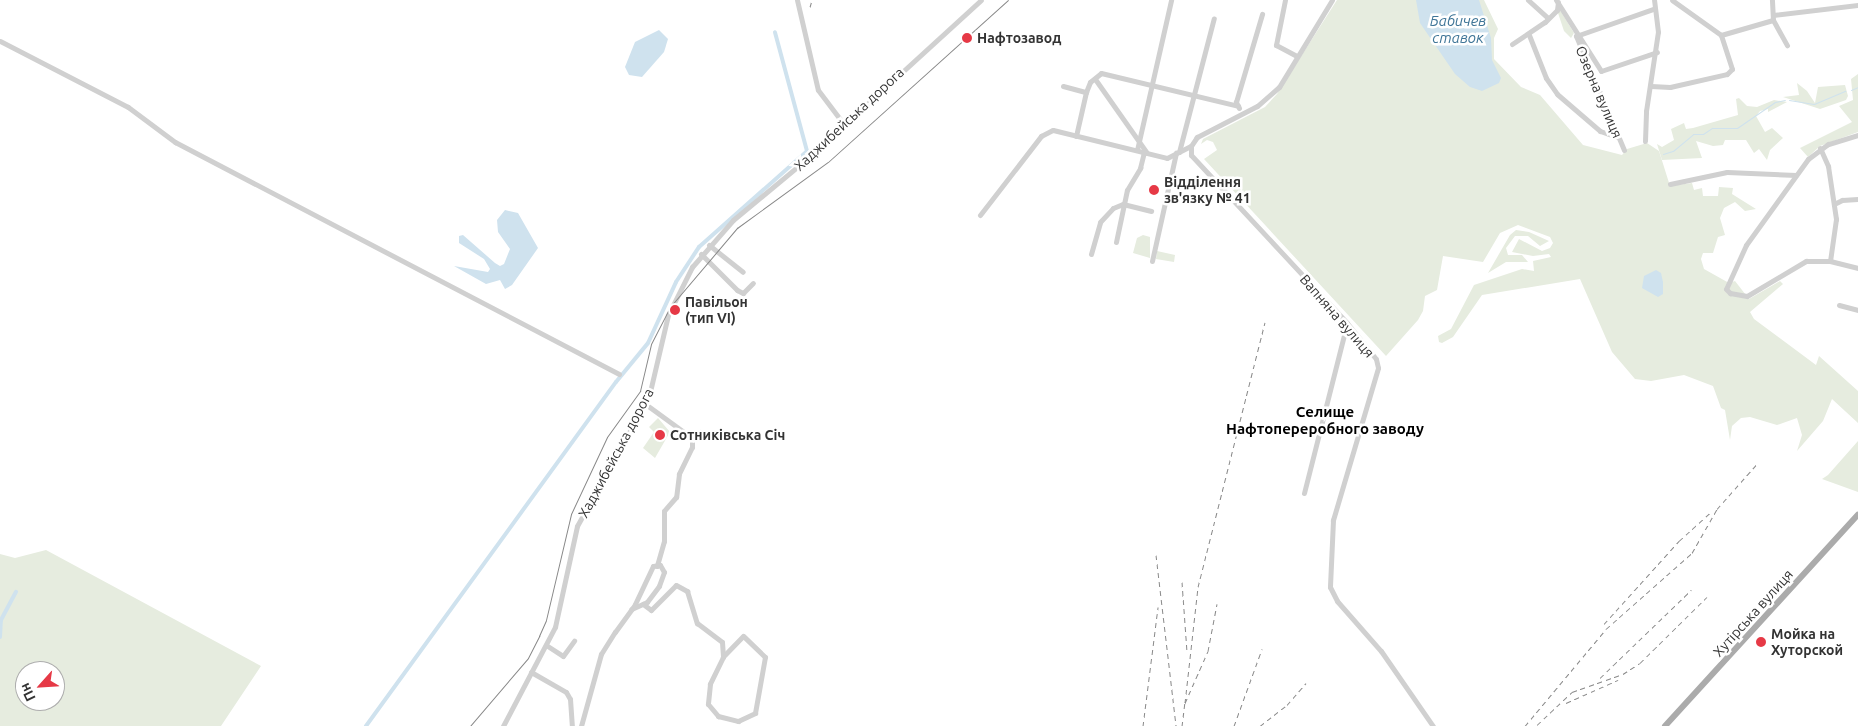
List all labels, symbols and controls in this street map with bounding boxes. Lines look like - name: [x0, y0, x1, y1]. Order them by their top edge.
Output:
- water label: Бабичев ставок: [1430, 11, 1486, 46]
- place label: Нафтозавод: [977, 30, 1061, 46]
- marker: Нафтозавод: [961, 32, 973, 44]
- street label: Озерна вулиця: [1572, 43, 1626, 141]
- street label: Хаджибейська дорога: [791, 64, 907, 174]
- place label: Відділення зв'язку № 41: [1164, 174, 1251, 206]
- marker: Відділення зв'язку № 41: [1148, 184, 1160, 196]
- street label: Вапняна вулиця: [1296, 271, 1378, 361]
- place label: Павільон (тип VI): [685, 294, 748, 326]
- marker: Павільон (тип VI): [669, 304, 681, 316]
- street label: Хаджибейська дорога: [575, 385, 657, 521]
- district label: Селище Нафтопереробного заводу: [1226, 402, 1424, 437]
- place label: Сотниківська Січ: [670, 427, 785, 443]
- marker: Сотниківська Січ: [654, 429, 666, 441]
- street label: Хутірська вулиця: [1710, 566, 1796, 660]
- place label: Мойка на Хуторской: [1771, 626, 1843, 658]
- marker: Мойка на Хуторской: [1755, 636, 1767, 648]
- north arrow: [15, 661, 65, 711]
- text: Пн: [16, 680, 39, 704]

